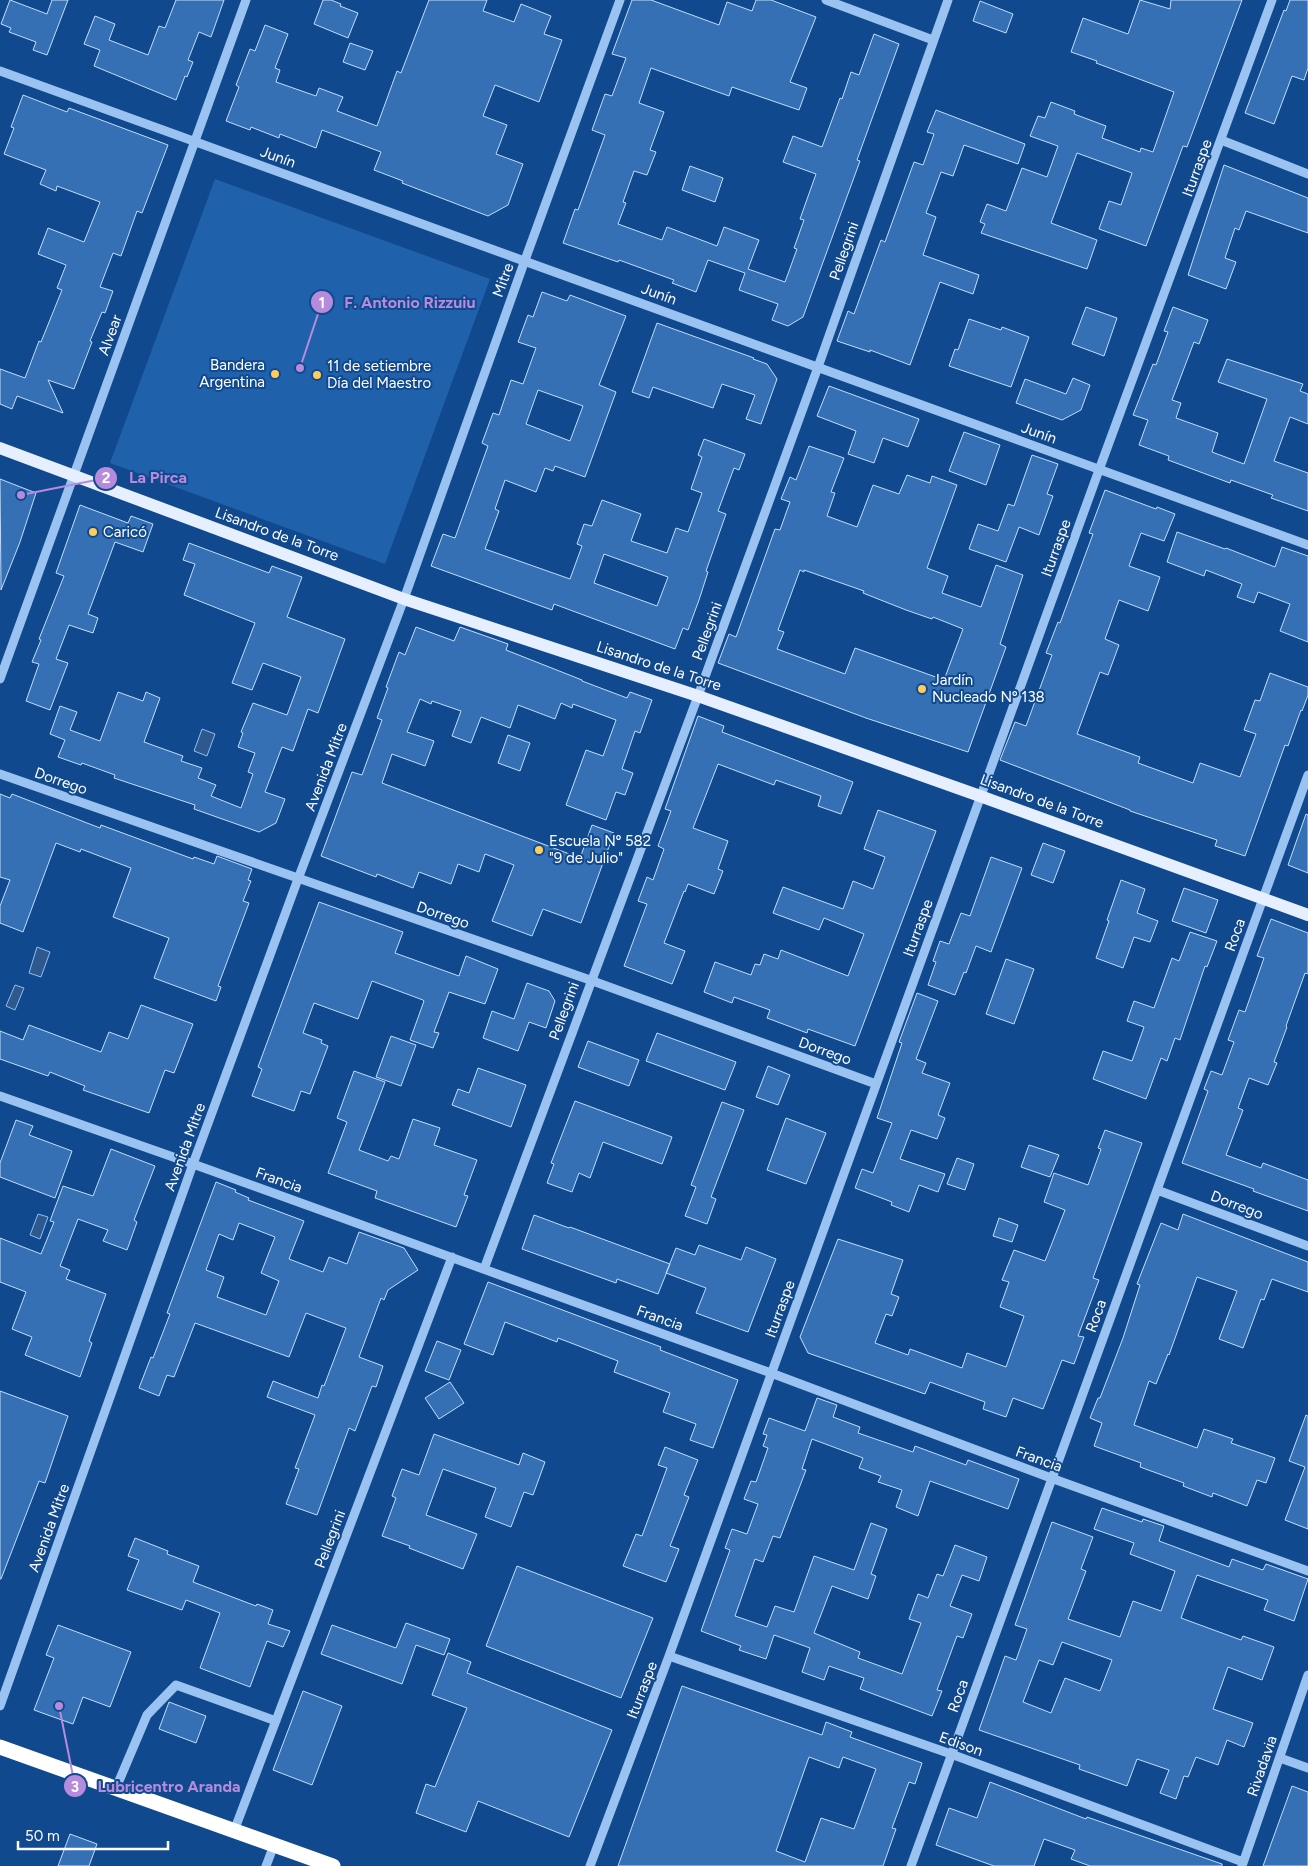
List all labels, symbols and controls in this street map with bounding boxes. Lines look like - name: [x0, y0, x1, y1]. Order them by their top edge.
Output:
- street label: Iturraspe: [1178, 137, 1216, 199]
- street label: Junín: [258, 142, 298, 172]
- street label: Pellegrini: [826, 219, 862, 283]
- street label: Mitre: [489, 260, 517, 300]
- street label: Junín: [639, 279, 679, 309]
- callout: F. Antonio Rizzuiu: [309, 287, 486, 318]
- text: F. Antonio Rizzuiu: [344, 293, 476, 312]
- text: 1: [319, 294, 325, 312]
- street label: Alvear: [94, 312, 126, 358]
- place label: Bandera Argentina: [199, 356, 265, 391]
- place label: 11 de setiembre Día del Maestro: [327, 357, 431, 392]
- marker: Bandera Argentina: [269, 368, 281, 380]
- marker: 11 de setiembre Día del Maestro: [311, 369, 323, 381]
- street label: Junín: [1019, 418, 1059, 448]
- callout: La Pirca: [93, 462, 197, 493]
- text: La Pirca: [129, 468, 187, 487]
- text: 2: [102, 469, 111, 487]
- street label: Lisandro de la Torre: [213, 503, 341, 565]
- street label: Iturraspe: [1037, 517, 1075, 579]
- place label: Caricó: [103, 523, 147, 541]
- marker: Caricó: [87, 526, 99, 538]
- street label: Pellegrini: [688, 599, 726, 663]
- street label: Lisandro de la Torre: [594, 637, 724, 695]
- place label: Jardín Nucleado Nº 138: [932, 671, 1045, 706]
- marker: Jardín Nucleado Nº 138: [916, 683, 928, 695]
- street label: Avenida Mitre: [301, 720, 351, 814]
- street label: Dorrego: [32, 764, 90, 799]
- street label: Lisandro de la Torre: [978, 770, 1106, 832]
- place label: Escuela Nº 582 "9 de Julio": [549, 832, 651, 867]
- marker: Escuela Nº 582 "9 de Julio": [533, 844, 545, 856]
- street label: Iturraspe: [899, 897, 937, 959]
- street label: Dorrego: [414, 898, 472, 933]
- street label: Roca: [1221, 916, 1249, 954]
- street label: Pellegrini: [545, 979, 583, 1043]
- street label: Dorrego: [796, 1033, 854, 1069]
- street label: Avenida Mitre: [161, 1100, 209, 1194]
- street label: Francia: [253, 1163, 305, 1197]
- street label: Dorrego: [1208, 1187, 1266, 1223]
- street label: Iturraspe: [761, 1278, 799, 1340]
- street label: Roca: [1082, 1297, 1110, 1335]
- street label: Francia: [634, 1301, 686, 1335]
- street label: Francia: [1013, 1442, 1065, 1476]
- street label: Avenida Mitre: [25, 1481, 73, 1575]
- street label: Pellegrini: [311, 1507, 349, 1571]
- street label: Iturraspe: [623, 1659, 661, 1721]
- street label: Roca: [944, 1677, 972, 1715]
- street label: Edison: [937, 1728, 985, 1760]
- street label: Rivadavia: [1243, 1733, 1281, 1799]
- callout: Lubricentro Aranda: [63, 1771, 250, 1802]
- text: Lubricentro Aranda: [98, 1777, 240, 1796]
- text: 3: [71, 1778, 79, 1796]
- scale bar: [18, 1818, 168, 1850]
- text: 50 m: [25, 1827, 60, 1845]

